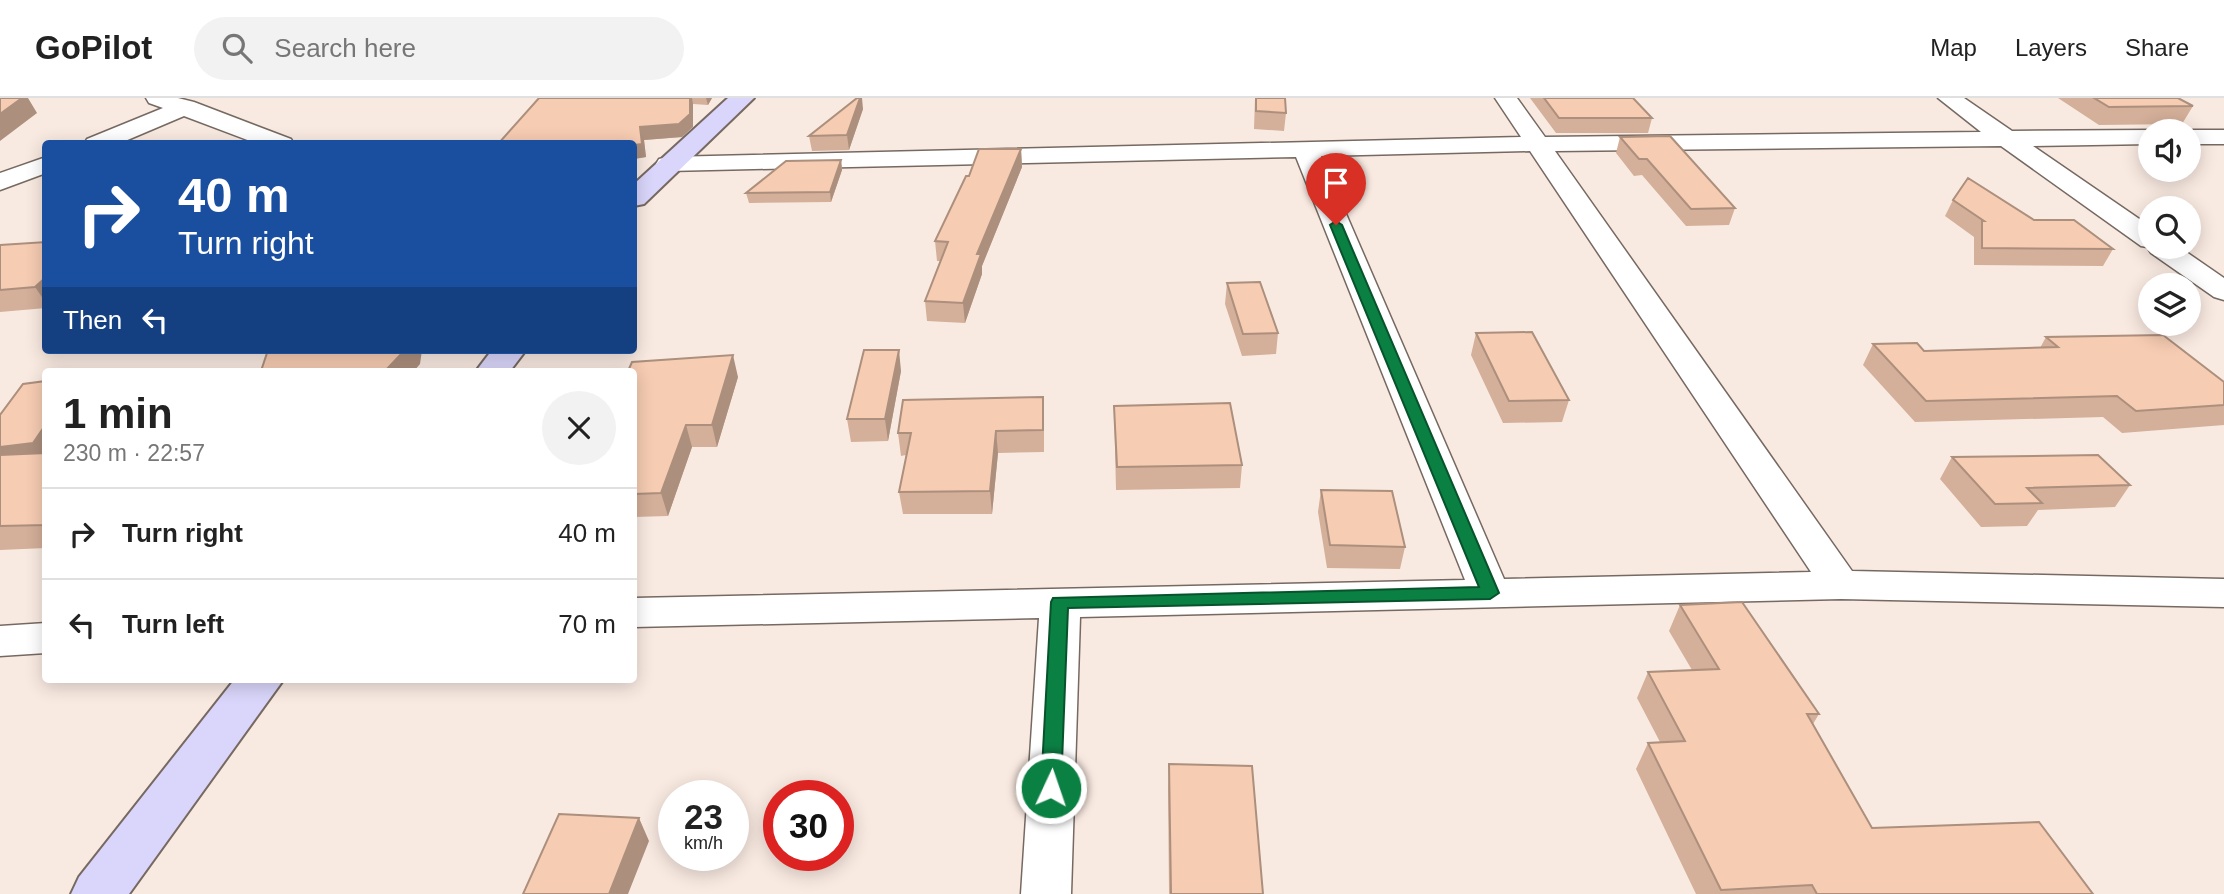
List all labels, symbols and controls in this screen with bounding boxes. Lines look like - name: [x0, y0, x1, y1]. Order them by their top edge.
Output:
- search box: [194, 17, 684, 80]
- text: GoPilot: [35, 29, 152, 66]
- icon: search: [218, 29, 256, 67]
- text: Search here: [274, 33, 416, 63]
- text: Map: [1930, 34, 1977, 61]
- text: Layers: [2015, 34, 2087, 61]
- text: Share: [2125, 34, 2189, 61]
- map controls: [2138, 119, 2201, 336]
- button: sound: [2138, 119, 2201, 182]
- pin: [1306, 153, 1366, 225]
- icon: arrive: [1317, 164, 1355, 202]
- icon: right: [63, 168, 154, 259]
- text: 40 m: [178, 168, 290, 222]
- button: search: [2138, 196, 2201, 259]
- text: Turn right: [178, 225, 314, 261]
- button: layers: [2138, 273, 2201, 336]
- icon: left: [136, 301, 174, 339]
- text: Then: [63, 305, 122, 335]
- text: 1 min: [63, 390, 173, 437]
- button: close: [542, 391, 616, 465]
- text: 230 m · 22:57: [63, 440, 205, 466]
- icon: right: [63, 515, 101, 553]
- text: Turn right: [122, 518, 243, 548]
- text: 40 m: [558, 518, 616, 548]
- icon: left: [63, 606, 101, 644]
- text: Turn left: [122, 609, 224, 639]
- text: 70 m: [558, 609, 616, 639]
- position arrow: [1014, 751, 1088, 825]
- speed limit sign: 30: [763, 780, 854, 871]
- text: 23: [684, 797, 723, 836]
- text: km/h: [684, 833, 723, 853]

